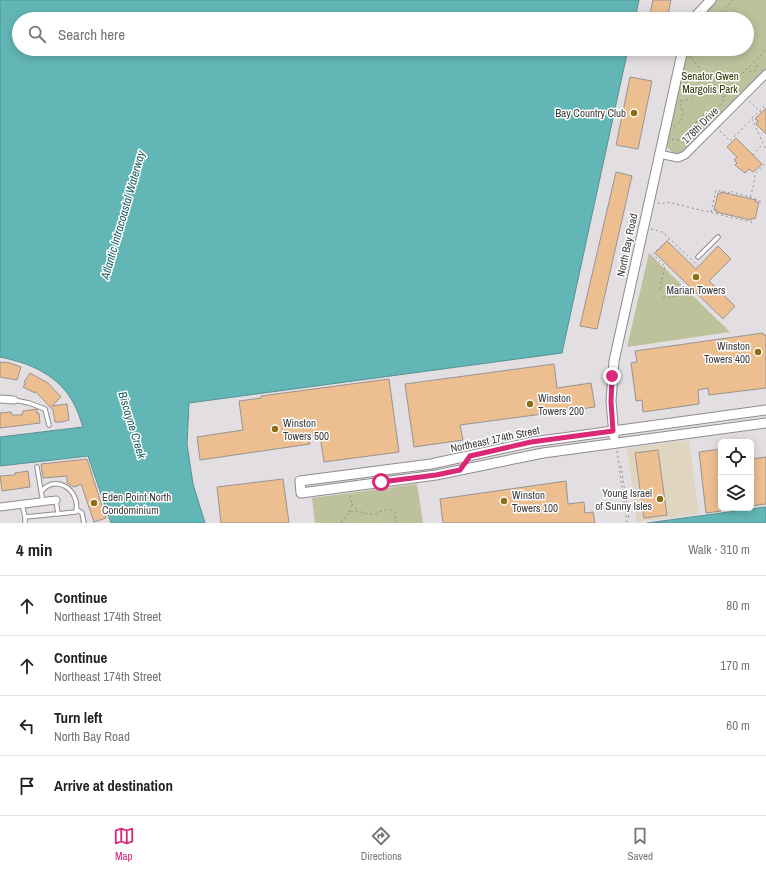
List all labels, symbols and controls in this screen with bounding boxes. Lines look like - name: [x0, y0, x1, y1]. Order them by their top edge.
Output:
- search box: [12, 12, 754, 56]
- icon: search: [26, 23, 48, 45]
- text: Search here: [58, 24, 125, 45]
- park label: Senator Gwen Margolis Park: [681, 69, 739, 96]
- street label: 178th Drive: [679, 104, 721, 146]
- place label: Bay Country Club: [555, 106, 626, 120]
- marker: Bay Country Club: [629, 108, 639, 118]
- water label: Atlantic Intracoastal Waterway: [97, 148, 149, 282]
- street label: North Bay Road: [613, 212, 641, 278]
- marker: Marian Towers: [691, 272, 701, 282]
- place label: Marian Towers: [667, 283, 726, 297]
- place label: Winston Towers 400: [704, 339, 750, 366]
- marker: Winston Towers 400: [753, 347, 763, 357]
- route end: [603, 367, 621, 385]
- water label: Biscayne Creek: [114, 389, 150, 462]
- place label: Winston Towers 200: [538, 391, 584, 418]
- marker: Winston Towers 200: [525, 399, 535, 409]
- place label: Winston Towers 500: [283, 416, 329, 443]
- street label: Northeast 174th Street: [449, 423, 541, 455]
- marker: Winston Towers 500: [270, 424, 280, 434]
- map controls: [718, 439, 754, 511]
- button: locate: [718, 439, 754, 475]
- route start: [372, 473, 390, 491]
- button: layers: [718, 475, 754, 511]
- place label: Young Israel of Sunny Isles: [595, 486, 652, 513]
- place label: Winston Towers 100: [512, 488, 558, 515]
- place label: Eden Point North Condominium: [102, 490, 171, 517]
- marker: Young Israel of Sunny Isles: [655, 494, 665, 504]
- marker: Winston Towers 100: [499, 496, 509, 506]
- marker: Eden Point North Condominium: [89, 498, 99, 508]
- text: 4 min: [16, 538, 52, 561]
- text: Walk · 310 m: [688, 541, 750, 558]
- text: Continue: [54, 587, 107, 608]
- icon: ahead: [16, 595, 38, 617]
- text: 80 m: [726, 597, 750, 614]
- text: Northeast 174th Street: [54, 608, 161, 625]
- text: Continue: [54, 647, 107, 668]
- icon: ahead: [16, 655, 38, 677]
- text: 170 m: [720, 657, 750, 674]
- text: Northeast 174th Street: [54, 668, 161, 685]
- text: Turn left: [54, 707, 102, 728]
- icon: left: [16, 715, 38, 737]
- text: 60 m: [726, 717, 750, 734]
- text: North Bay Road: [54, 728, 130, 745]
- icon: arrive: [16, 775, 38, 797]
- text: Arrive at destination: [54, 775, 173, 796]
- tab: Map: [113, 825, 135, 863]
- tab: Directions: [361, 825, 402, 863]
- tab: Saved: [628, 825, 653, 863]

